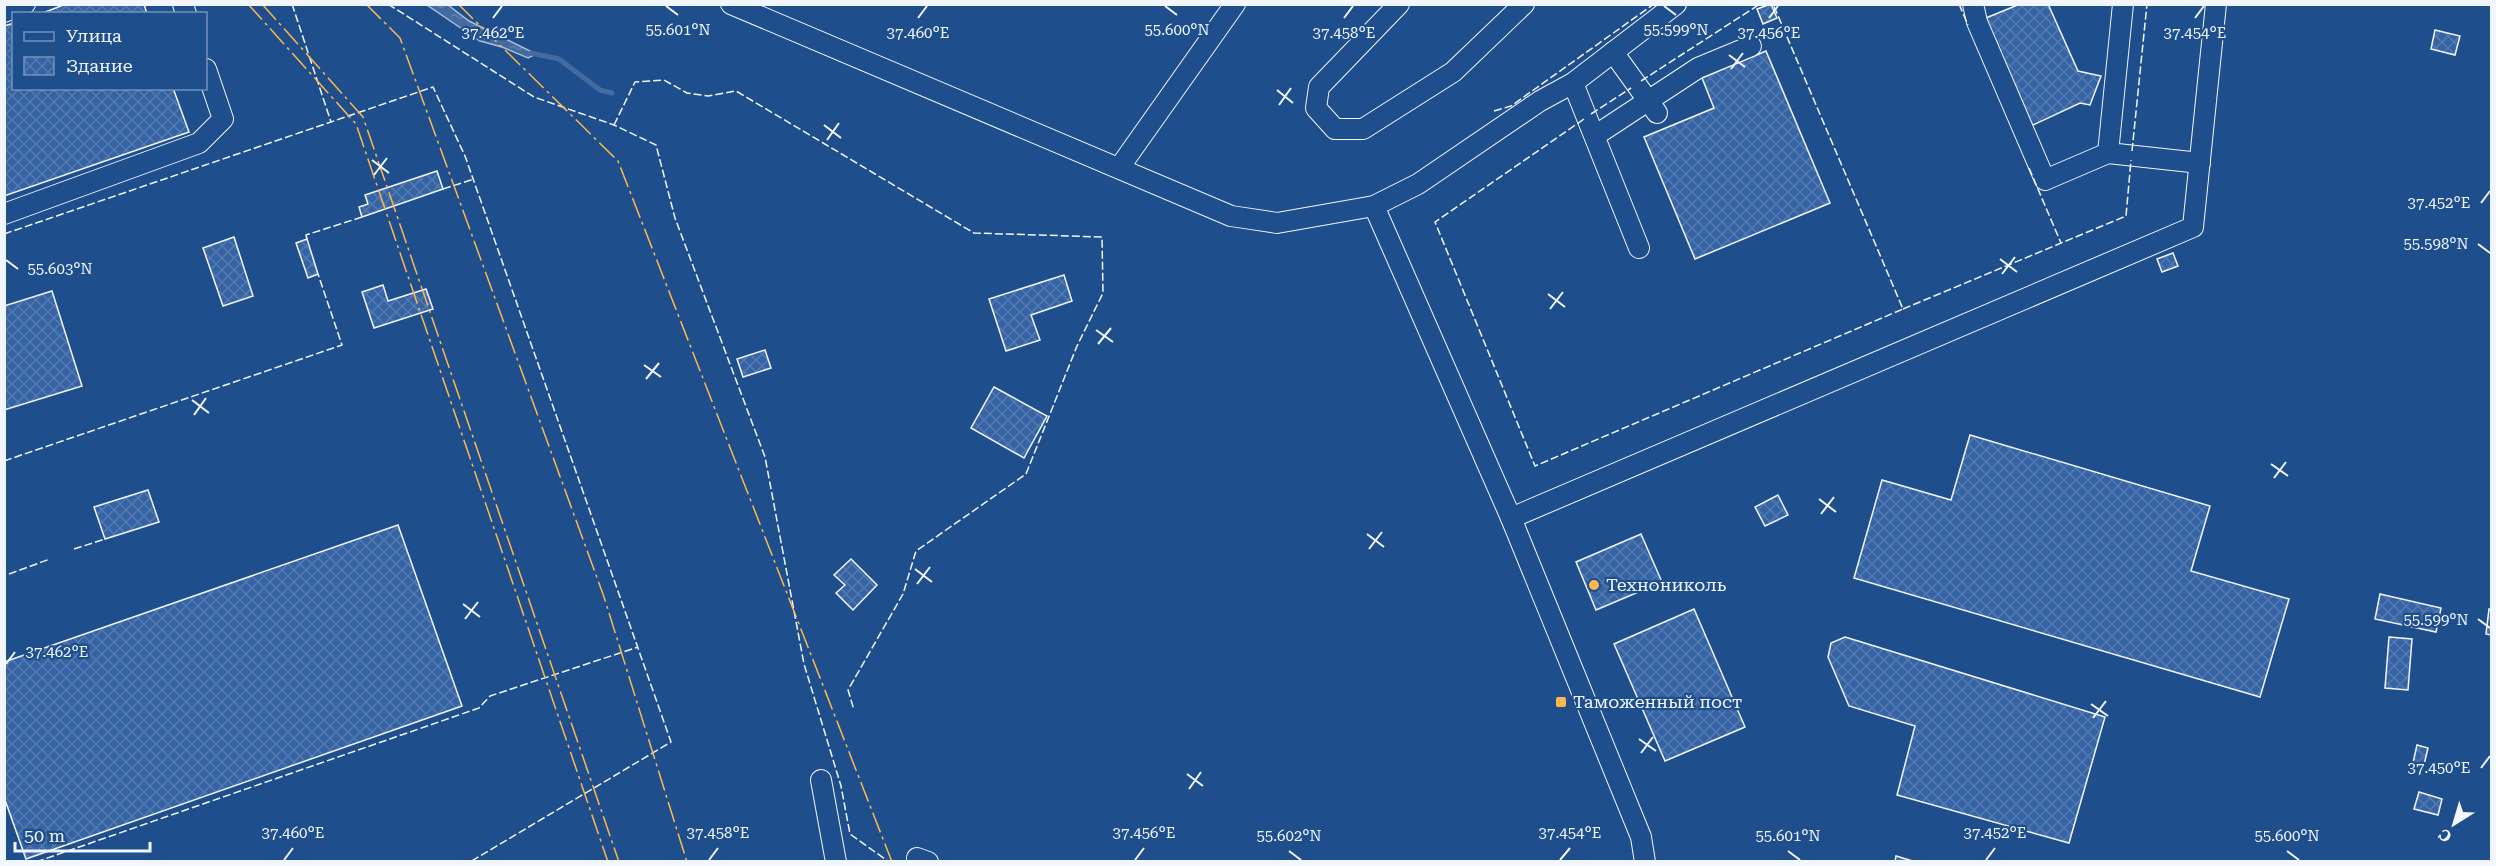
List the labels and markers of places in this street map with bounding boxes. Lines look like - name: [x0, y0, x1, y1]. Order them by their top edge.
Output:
- place label: Технониколь: [1606, 574, 1727, 595]
- marker: Технониколь: [1587, 578, 1601, 592]
- place label: Таможенный пост: [1573, 691, 1742, 712]
- marker: Таможенный пост: [1554, 695, 1568, 709]

